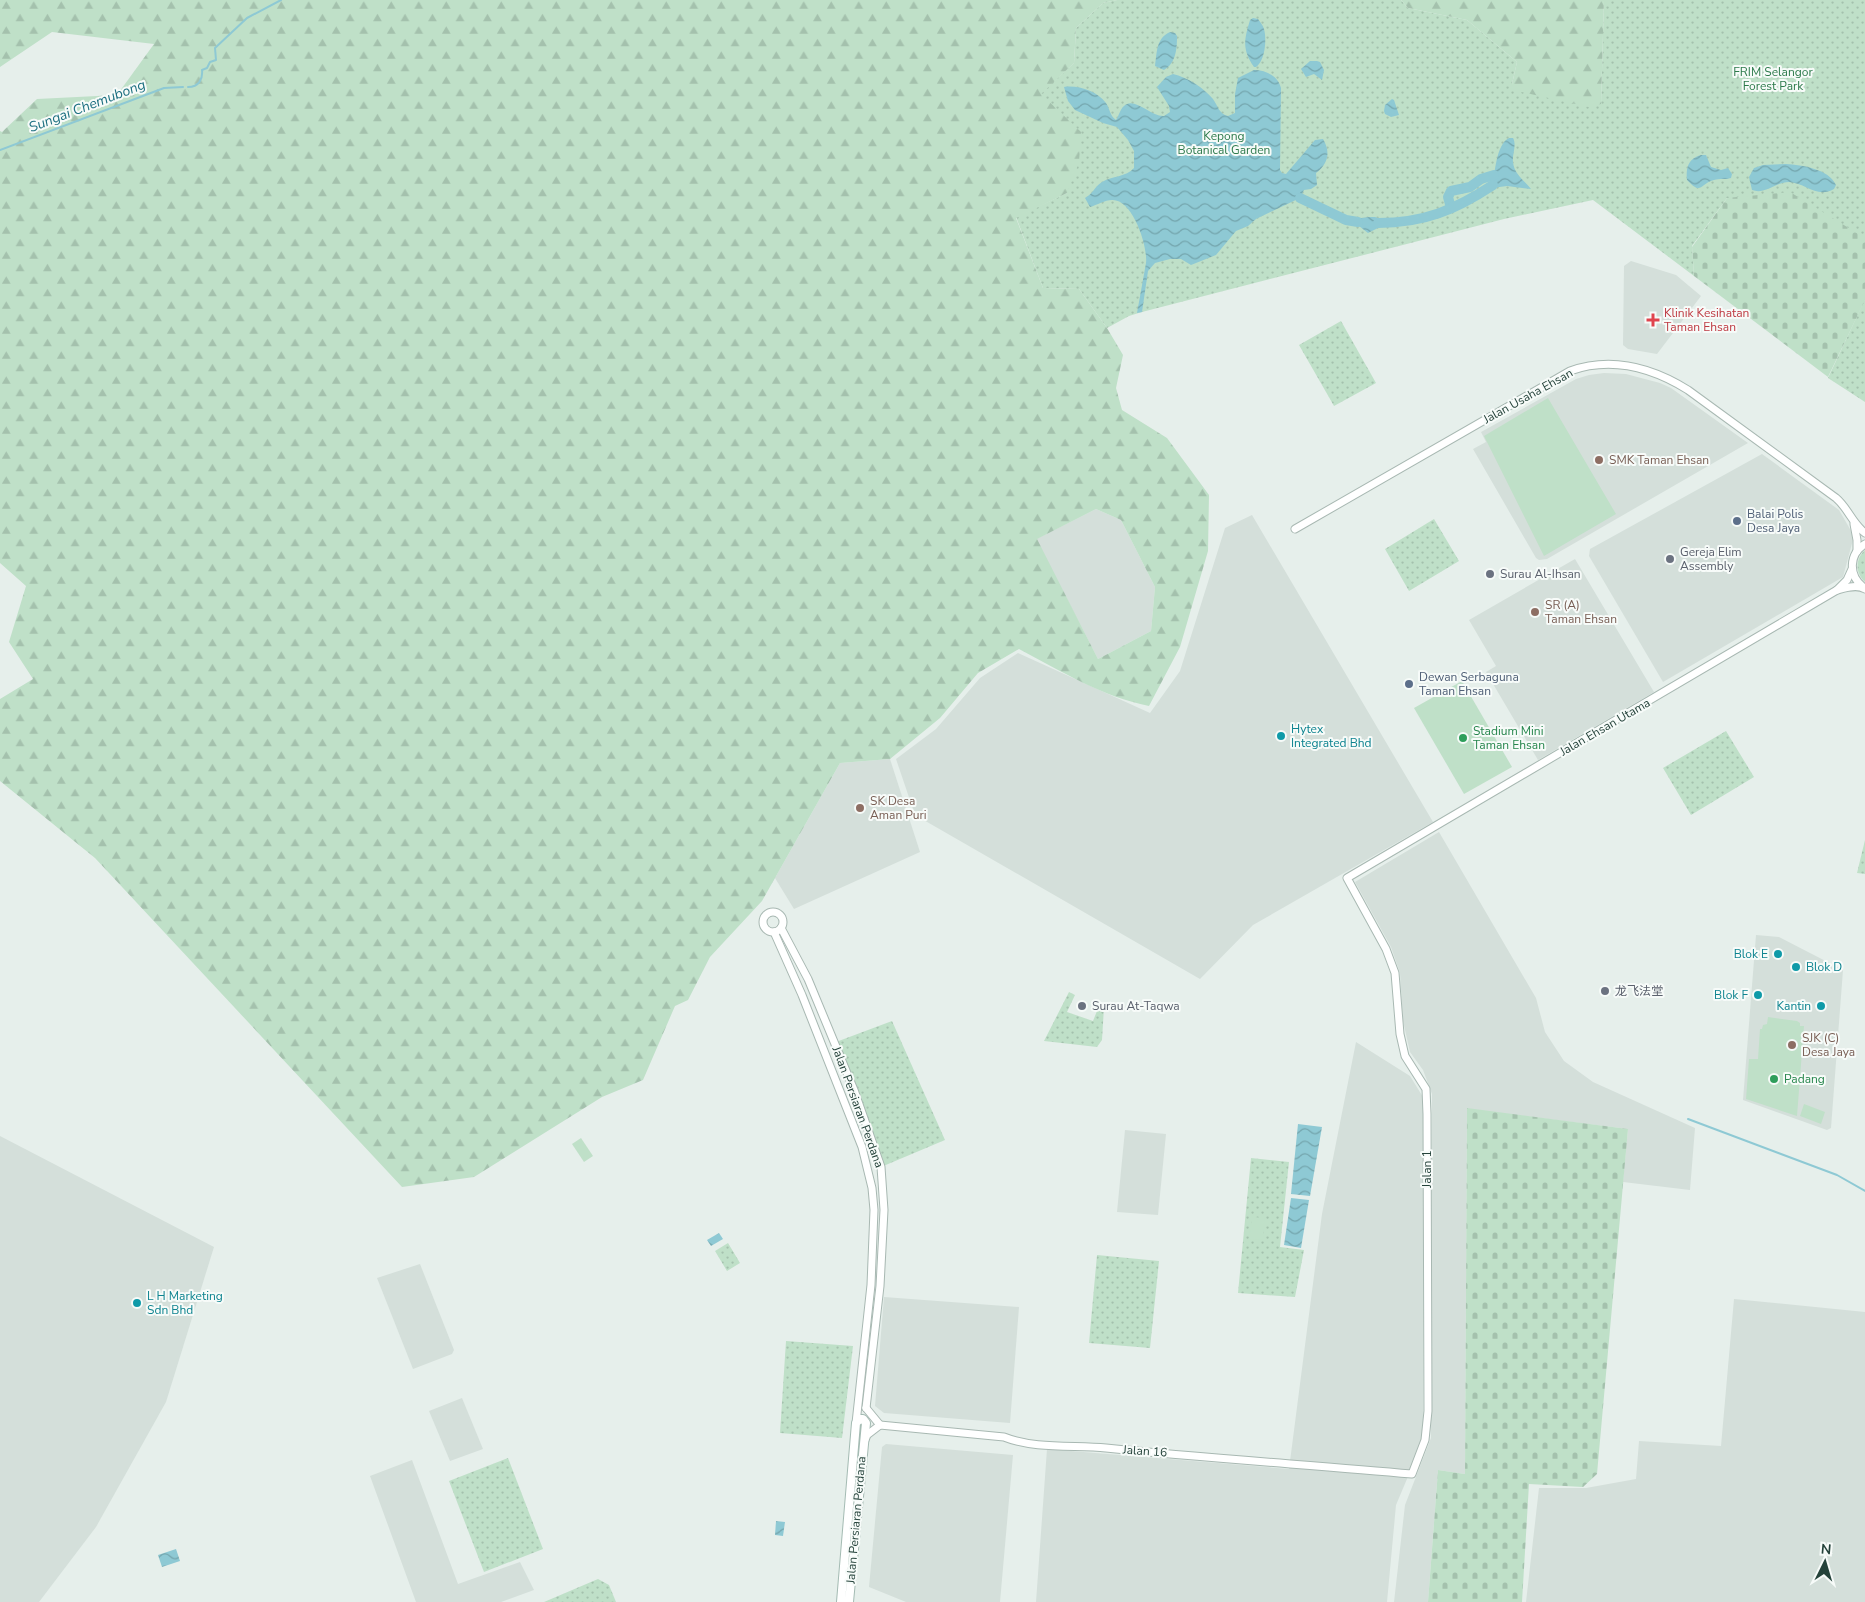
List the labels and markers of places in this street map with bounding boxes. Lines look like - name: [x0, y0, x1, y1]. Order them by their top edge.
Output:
- place label: Klinik Kesihatan Taman Ehsan: [1664, 305, 1749, 335]
- marker: Klinik Kesihatan Taman Ehsan: [1646, 313, 1660, 327]
- place label: SMK Taman Ehsan: [1609, 452, 1709, 468]
- marker: SMK Taman Ehsan: [1593, 454, 1605, 466]
- place label: Balai Polis Desa Jaya: [1747, 506, 1804, 536]
- marker: Balai Polis Desa Jaya: [1731, 515, 1743, 527]
- place label: Gereja Elim Assembly: [1680, 544, 1742, 574]
- marker: Gereja Elim Assembly: [1664, 553, 1676, 565]
- place label: Surau Al-Ihsan: [1500, 566, 1581, 582]
- marker: Surau Al-Ihsan: [1484, 568, 1496, 580]
- place label: SR (A) Taman Ehsan: [1545, 597, 1617, 627]
- marker: SR (A) Taman Ehsan: [1529, 606, 1541, 618]
- place label: Dewan Serbaguna Taman Ehsan: [1419, 669, 1519, 699]
- marker: Dewan Serbaguna Taman Ehsan: [1403, 678, 1415, 690]
- place label: Hytex Integrated Bhd: [1291, 721, 1372, 751]
- place label: Stadium Mini Taman Ehsan: [1473, 723, 1545, 753]
- marker: Hytex Integrated Bhd: [1275, 730, 1287, 742]
- marker: Stadium Mini Taman Ehsan: [1457, 732, 1469, 744]
- place label: SK Desa Aman Puri: [870, 793, 927, 823]
- marker: SK Desa Aman Puri: [854, 802, 866, 814]
- place label: Blok E: [1734, 946, 1768, 962]
- marker: Blok E: [1772, 948, 1784, 960]
- place label: Blok D: [1806, 959, 1842, 975]
- marker: Blok D: [1790, 961, 1802, 973]
- place label: 龙飞法堂: [1615, 983, 1663, 999]
- marker: 龙飞法堂: [1599, 985, 1611, 997]
- place label: Blok F: [1714, 987, 1748, 1003]
- marker: Blok F: [1752, 989, 1764, 1001]
- place label: Surau At-Taqwa: [1092, 998, 1180, 1014]
- place label: Kantin: [1777, 998, 1811, 1014]
- marker: Surau At-Taqwa: [1076, 1000, 1088, 1012]
- marker: Kantin: [1815, 1000, 1827, 1012]
- place label: SJK (C) Desa Jaya: [1802, 1030, 1855, 1060]
- marker: SJK (C) Desa Jaya: [1786, 1039, 1798, 1051]
- place label: Padang: [1784, 1071, 1825, 1087]
- marker: Padang: [1768, 1073, 1780, 1085]
- place label: L H Marketing Sdn Bhd: [147, 1288, 223, 1318]
- marker: L H Marketing Sdn Bhd: [131, 1297, 143, 1309]

